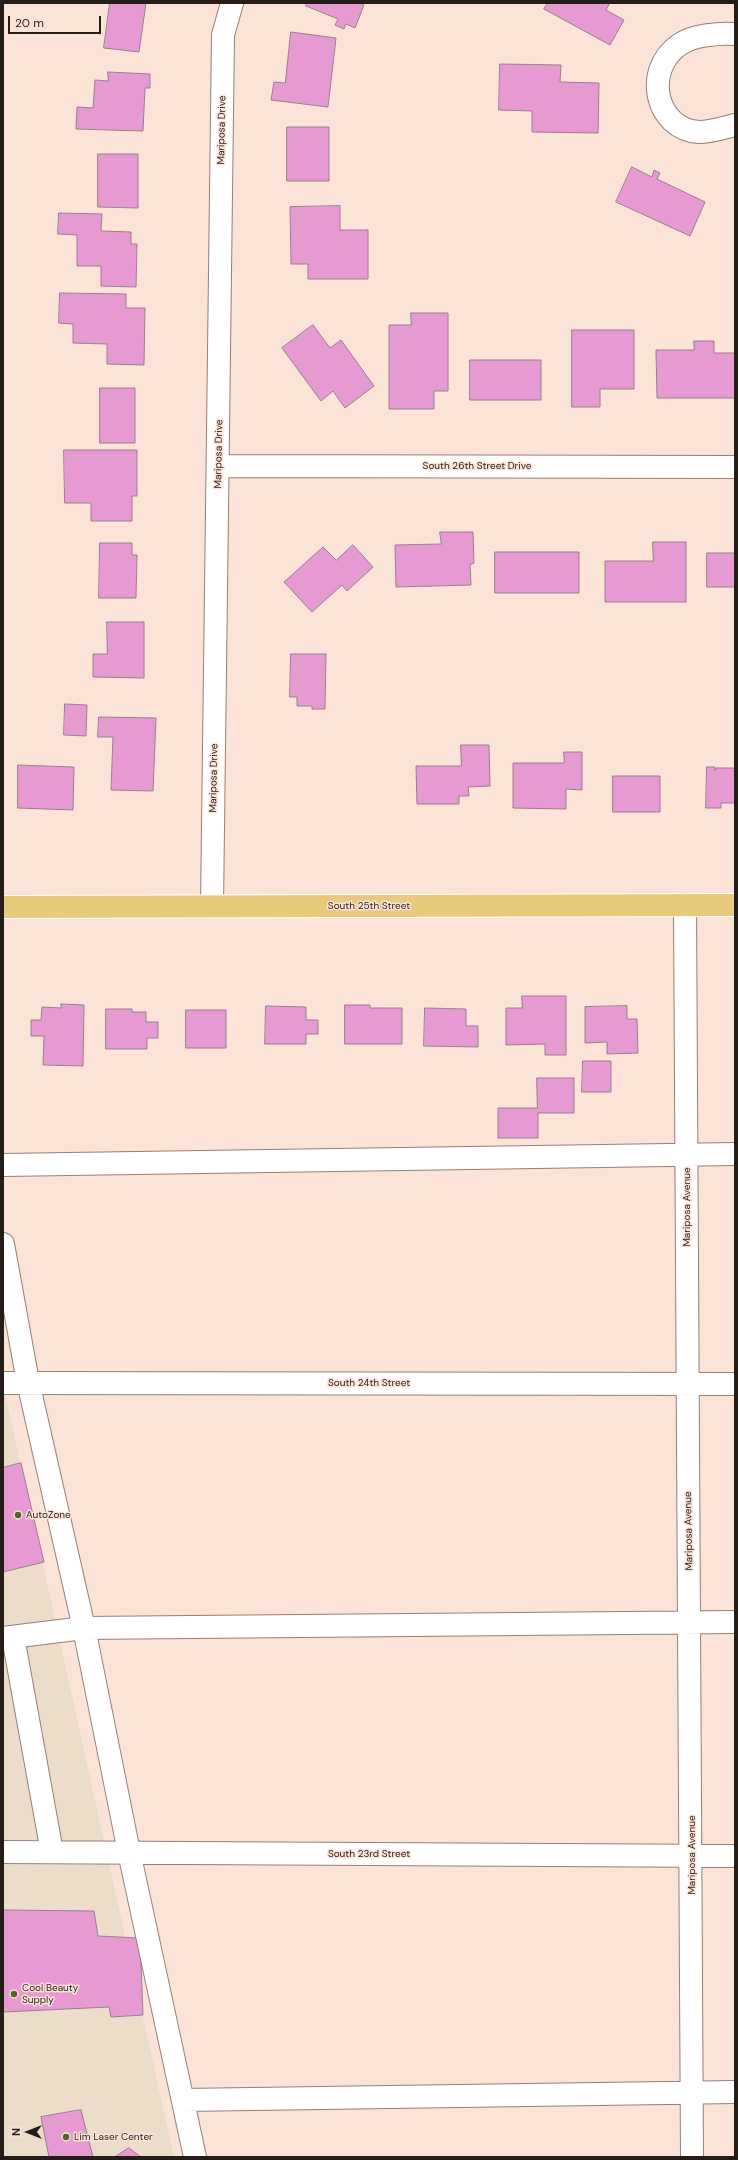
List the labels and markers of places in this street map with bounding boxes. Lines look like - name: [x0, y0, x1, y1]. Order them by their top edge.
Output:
- place label: AutoZone: [26, 1509, 71, 1521]
- marker: AutoZone: [13, 1510, 23, 1520]
- place label: Cool Beauty Supply: [22, 1982, 78, 2006]
- marker: Cool Beauty Supply: [9, 1989, 19, 1999]
- place label: Lim Laser Center: [74, 2131, 153, 2143]
- marker: Lim Laser Center: [61, 2132, 71, 2142]

